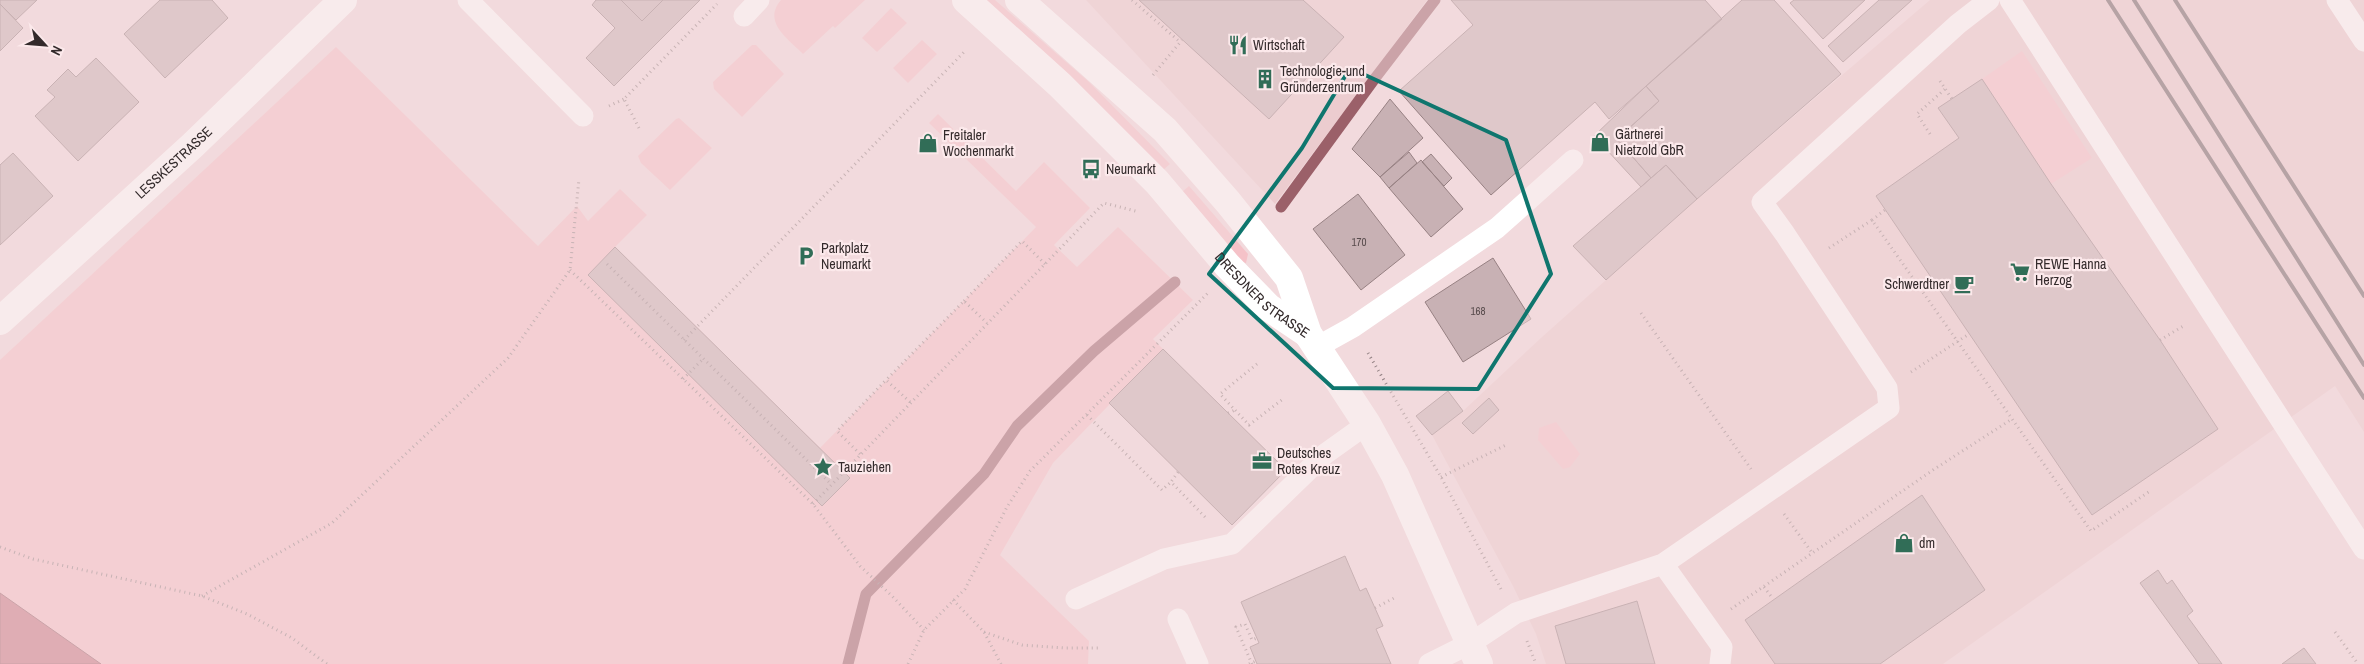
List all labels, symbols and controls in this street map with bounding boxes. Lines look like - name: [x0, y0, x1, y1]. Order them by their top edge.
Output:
- north arrow: [20, 20, 70, 70]
- restaurant icon: Wirtschaft: [1227, 34, 1249, 56]
- place label: Wirtschaft: [1253, 36, 1305, 54]
- text: N: [47, 43, 67, 58]
- place label: Technologie-und Gründerzentrum: [1280, 62, 1365, 96]
- building icon: Technologie-und Gründerzentrum: [1254, 68, 1276, 90]
- street label: LESSKESTRASSE: [131, 123, 216, 202]
- place label: Gärtnerei Nietzold GbR: [1615, 125, 1684, 159]
- place label: Freitaler Wochenmarkt: [943, 126, 1014, 160]
- shop icon: Gärtnerei Nietzold GbR: [1589, 131, 1611, 153]
- shop icon: Freitaler Wochenmarkt: [917, 132, 939, 154]
- bus stop icon: Neumarkt: [1080, 158, 1102, 180]
- place label: Neumarkt: [1106, 160, 1156, 178]
- house number: 170: [1351, 235, 1367, 249]
- place label: Parkplatz Neumarkt: [821, 239, 871, 273]
- parking icon: Parkplatz Neumarkt: [795, 245, 817, 267]
- street label: DRESDNER STRASSE: [1211, 248, 1313, 342]
- place label: REWE Hanna Herzog: [2035, 255, 2107, 289]
- supermarket icon: REWE Hanna Herzog: [2009, 261, 2031, 283]
- cafe icon: Schwerdtner: [1953, 273, 1975, 295]
- place label: Schwerdtner: [1885, 275, 1949, 293]
- house number: 168: [1470, 304, 1486, 318]
- place label: Deutsches Rotes Kreuz: [1277, 444, 1340, 478]
- office icon: Deutsches Rotes Kreuz: [1251, 450, 1273, 472]
- place icon: Tauziehen: [812, 456, 834, 478]
- place label: Tauziehen: [838, 458, 891, 476]
- shop icon: dm: [1893, 532, 1915, 554]
- place label: dm: [1919, 534, 1935, 552]

